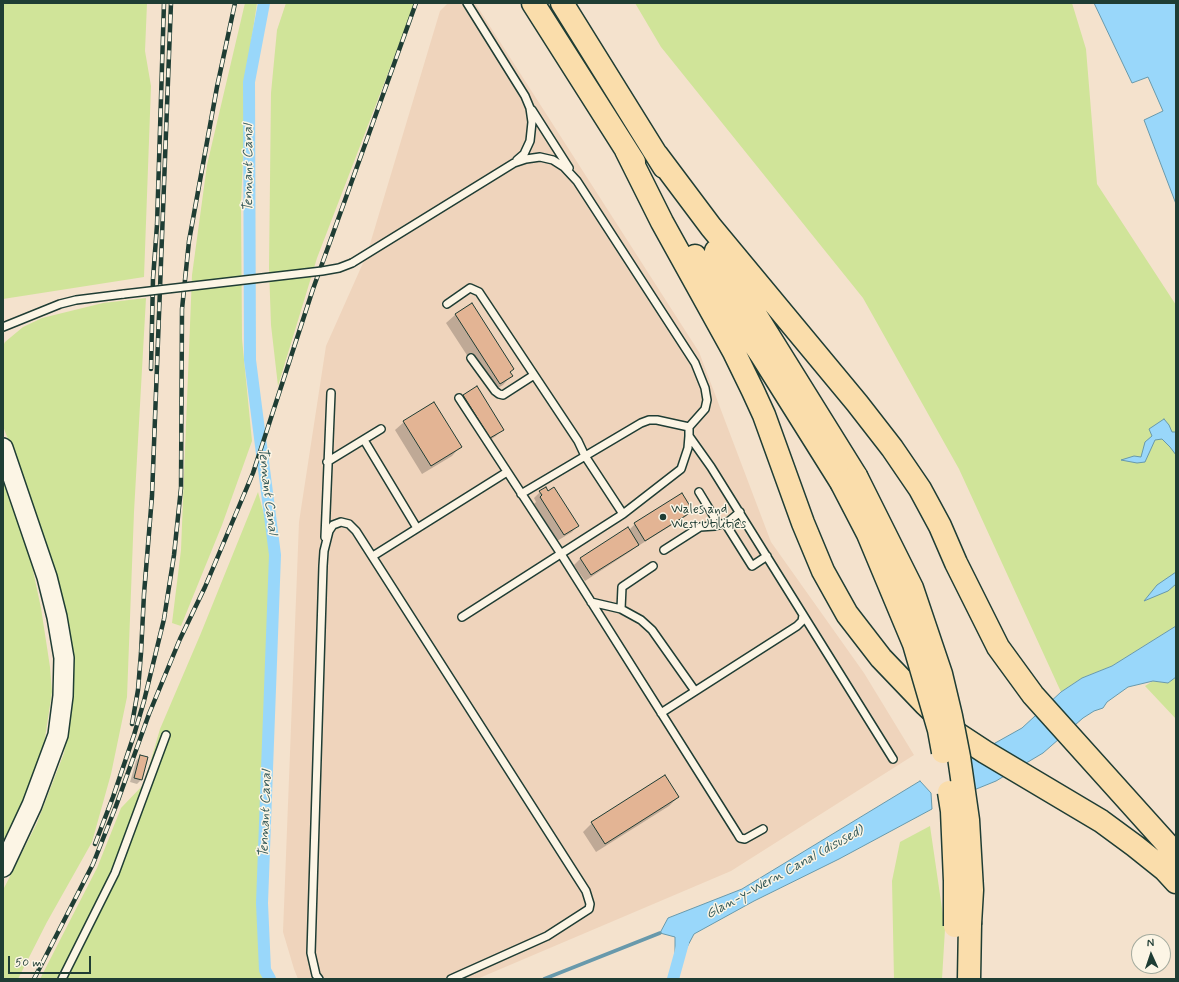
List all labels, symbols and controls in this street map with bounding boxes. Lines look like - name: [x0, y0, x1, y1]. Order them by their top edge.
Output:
- water label: Tennant Canal: [241, 124, 257, 212]
- water label: Tennant Canal: [253, 447, 281, 535]
- place label: Wales and West Utilities: [671, 502, 746, 533]
- marker: Wales and West Utilities: [658, 512, 668, 522]
- water label: Tennant Canal: [256, 770, 276, 858]
- water label: Glan-y-Wern Canal (disused): [703, 823, 867, 923]
- north arrow: [1131, 934, 1171, 974]
- text: N: [1146, 936, 1154, 950]
- scale bar: [10, 948, 93, 974]
- text: 50 m: [15, 955, 42, 971]

